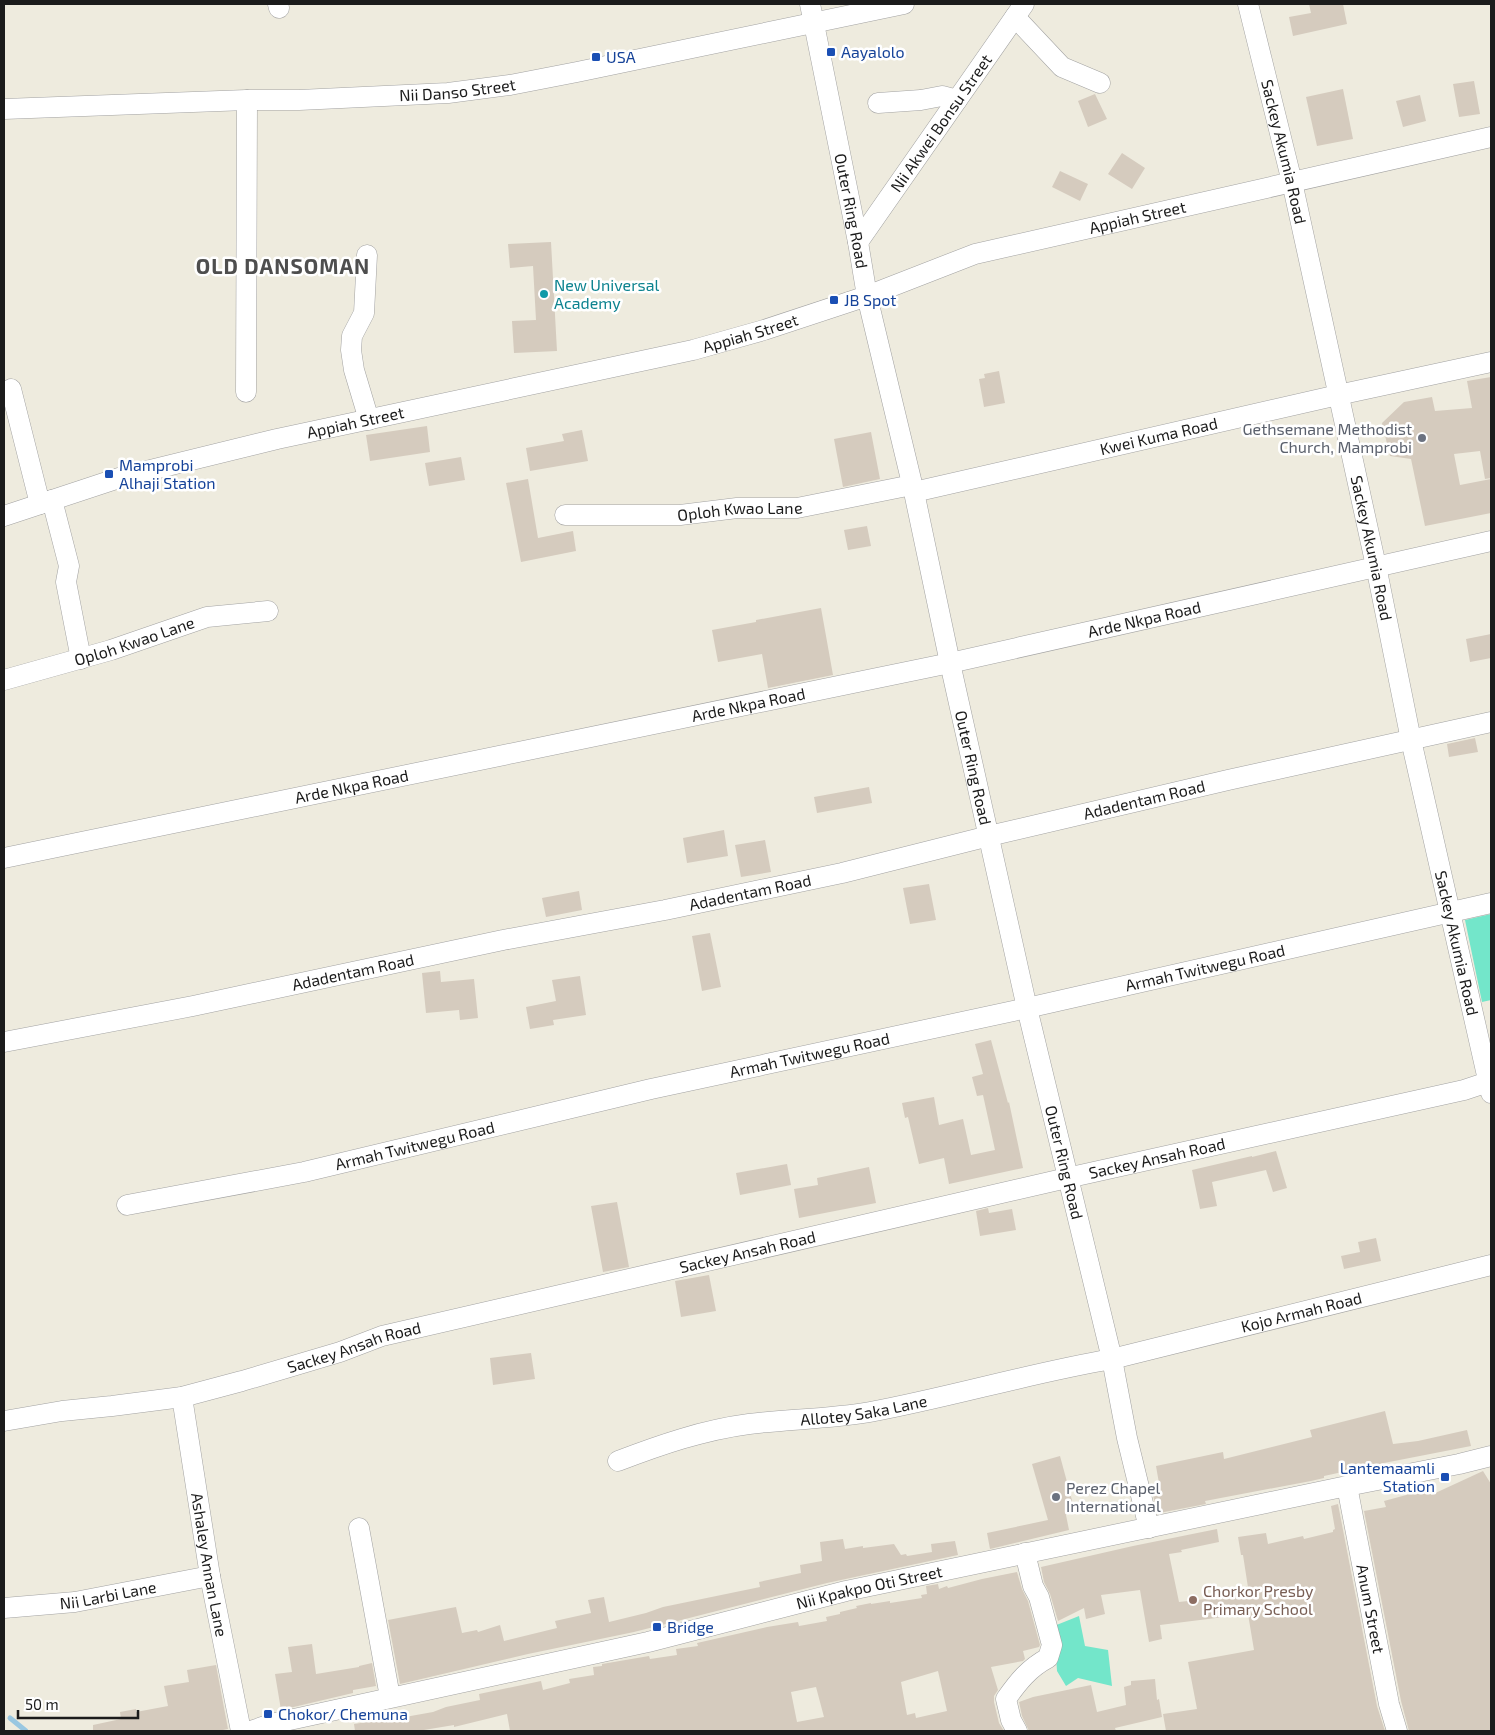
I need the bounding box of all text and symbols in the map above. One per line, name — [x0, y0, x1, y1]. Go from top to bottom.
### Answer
place label: Aayalolo — [841, 42, 905, 61]
marker: Aayalolo — [825, 46, 837, 58]
place label: USA — [606, 47, 636, 66]
street label: Nii Akwei Bonsu Street — [886, 50, 995, 195]
marker: USA — [590, 51, 602, 63]
street label: Nii Danso Street — [399, 74, 517, 104]
street label: Sackey Akumia Road — [1258, 77, 1311, 226]
street label: Outer Ring Road — [831, 152, 872, 270]
street label: Appiah Street — [1087, 196, 1188, 237]
district label: OLD DANSOMAN — [196, 253, 370, 278]
place label: New Universal Academy — [554, 275, 660, 312]
marker: New Universal Academy — [538, 288, 550, 300]
place label: JB Spot — [844, 290, 896, 309]
marker: JB Spot — [828, 294, 840, 306]
street label: Appiah Street — [700, 309, 800, 356]
street label: Appiah Street — [305, 402, 405, 441]
street label: Kwei Kuma Road — [1098, 413, 1219, 458]
place label: Gethsemane Methodist Church, Mamprobi — [1243, 419, 1412, 456]
marker: Gethsemane Methodist Church, Mamprobi — [1416, 432, 1428, 444]
place label: Mamprobi Alhaji Station — [119, 455, 216, 493]
marker: Mamprobi Alhaji Station — [103, 468, 115, 480]
street label: Sackey Akumia Road — [1347, 474, 1397, 622]
street label: Oploh Kwao Lane — [676, 497, 804, 524]
street label: Arde Nkpa Road — [1086, 597, 1203, 641]
street label: Oploh Kwao Lane — [72, 612, 197, 669]
street label: Arde Nkpa Road — [690, 683, 807, 725]
street label: Outer Ring Road — [952, 708, 996, 827]
street label: Arde Nkpa Road — [293, 765, 410, 807]
street label: Adadentam Road — [1081, 776, 1207, 823]
street label: Sackey Akumia Road — [1432, 869, 1483, 1017]
street label: Adadentam Road — [687, 870, 813, 914]
street label: Armah Twitwegu Road — [1123, 940, 1287, 995]
street label: Adadentam Road — [290, 949, 416, 994]
street label: Armah Twitwegu Road — [728, 1028, 891, 1081]
street label: Outer Ring Road — [1042, 1103, 1088, 1221]
street label: Armah Twitwegu Road — [333, 1117, 496, 1173]
street label: Sackey Ansah Road — [1087, 1133, 1227, 1182]
street label: Sackey Ansah Road — [677, 1226, 817, 1276]
street label: Kojo Armah Road — [1239, 1287, 1364, 1336]
street label: Sackey Ansah Road — [285, 1317, 423, 1376]
street label: Allotey Saka Lane — [800, 1390, 929, 1428]
place label: Lantemaamli Station — [1340, 1458, 1435, 1495]
marker: Lantemaamli Station — [1439, 1471, 1451, 1483]
place label: Perez Chapel International — [1066, 1478, 1161, 1515]
street label: Ashaley Annan Lane — [188, 1491, 232, 1638]
marker: Perez Chapel International — [1050, 1491, 1062, 1503]
street label: Nii Kpakpo Oti Street — [794, 1561, 944, 1612]
street label: Anum Street — [1353, 1562, 1389, 1655]
street label: Nii Larbi Lane — [59, 1577, 158, 1612]
place label: Chorkor Presby Primary School — [1203, 1581, 1314, 1618]
marker: Chorkor Presby Primary School — [1187, 1594, 1199, 1606]
place label: Bridge — [667, 1617, 714, 1636]
marker: Bridge — [651, 1621, 663, 1633]
scale bar — [18, 1688, 138, 1720]
text: 50 m — [25, 1695, 59, 1713]
place label: Chokor/ Chemuna — [278, 1704, 408, 1723]
marker: Chokor/ Chemuna — [262, 1708, 274, 1720]

